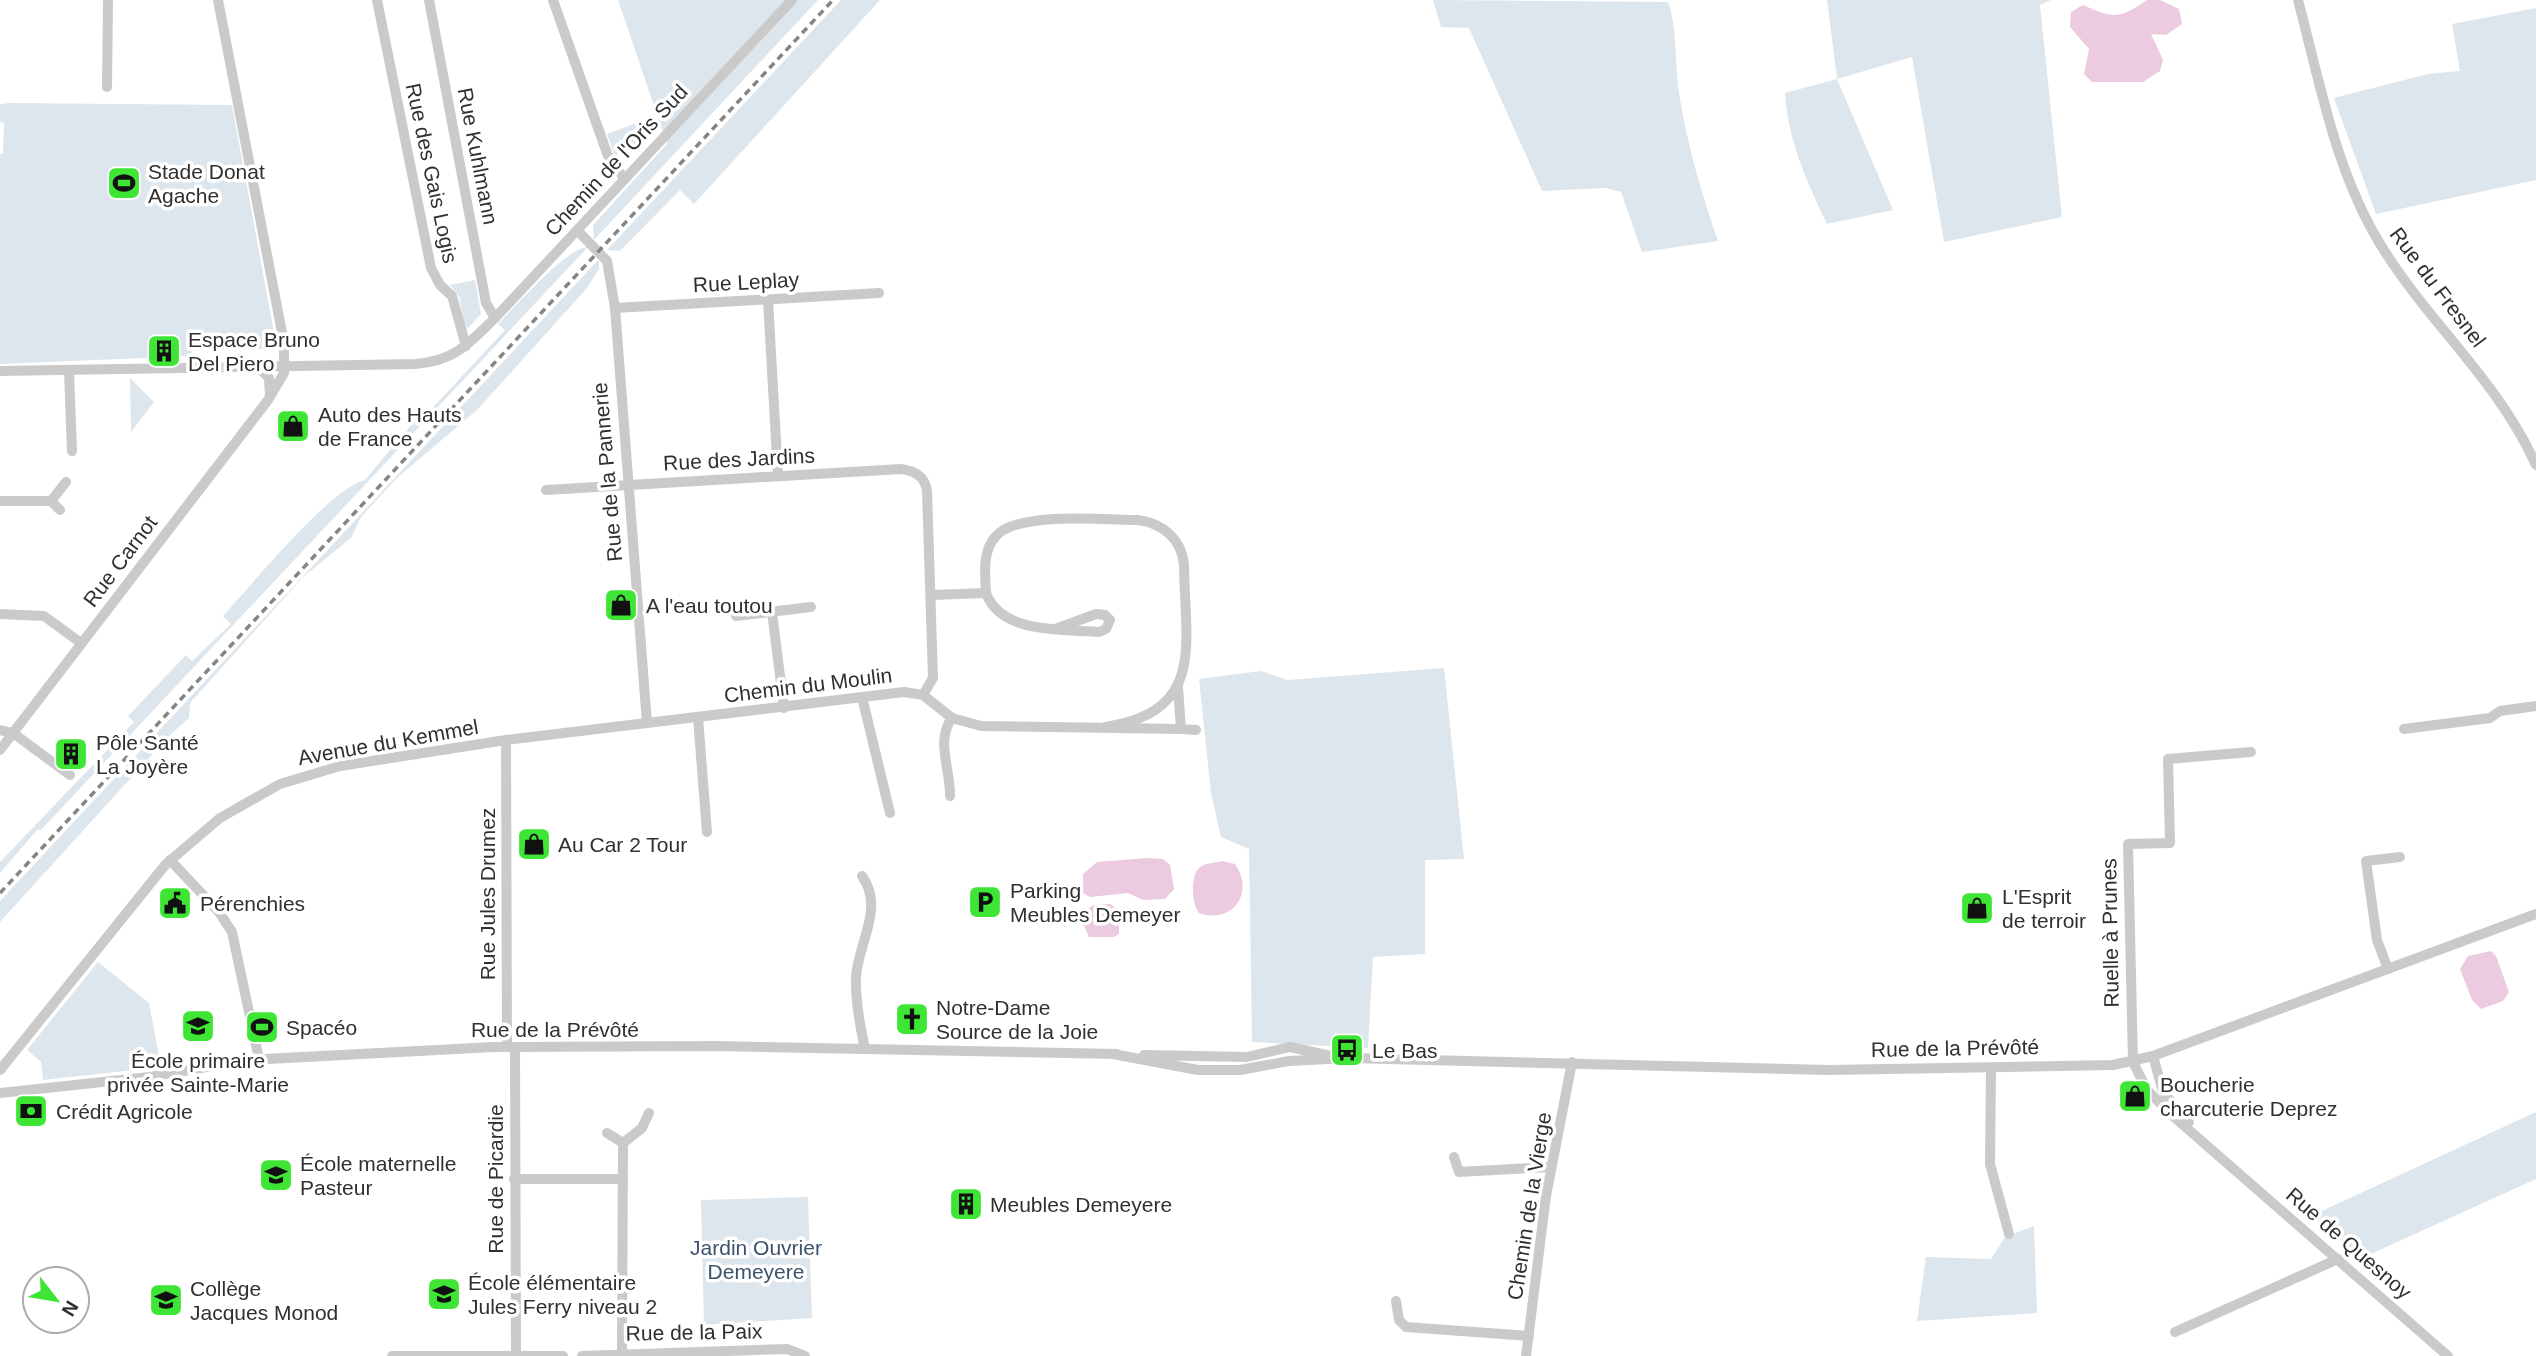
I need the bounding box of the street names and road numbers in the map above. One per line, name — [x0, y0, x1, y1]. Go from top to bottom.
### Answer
street label: Chemin de l'Oris Sud — [540, 80, 692, 240]
street label: Rue des Gais Logis — [402, 81, 462, 265]
street label: Rue Kuhlmann — [453, 86, 503, 226]
street label: Rue du Fresnel — [2386, 223, 2490, 351]
street label: Rue Leplay — [692, 268, 800, 296]
street label: Rue de la Pannerie — [588, 381, 626, 563]
street label: Rue des Jardins — [663, 444, 815, 474]
street label: Rue Carnot — [79, 511, 162, 611]
street label: Chemin du Moulin — [723, 663, 893, 707]
street label: Avenue du Kemmel — [296, 715, 480, 769]
street label: Rue Jules Drumez — [476, 808, 499, 980]
street label: Ruelle à Prunes — [2097, 858, 2123, 1008]
street label: Rue de la Prévôté — [471, 1018, 639, 1041]
street label: Rue de la Prévôté — [1871, 1035, 2039, 1061]
street label: Rue de Picardie — [484, 1104, 507, 1254]
street label: Chemin de la Vierge — [1503, 1110, 1555, 1302]
street label: Rue de Quesnoy — [2282, 1183, 2416, 1304]
street label: Rue de la Paix — [626, 1319, 763, 1345]

